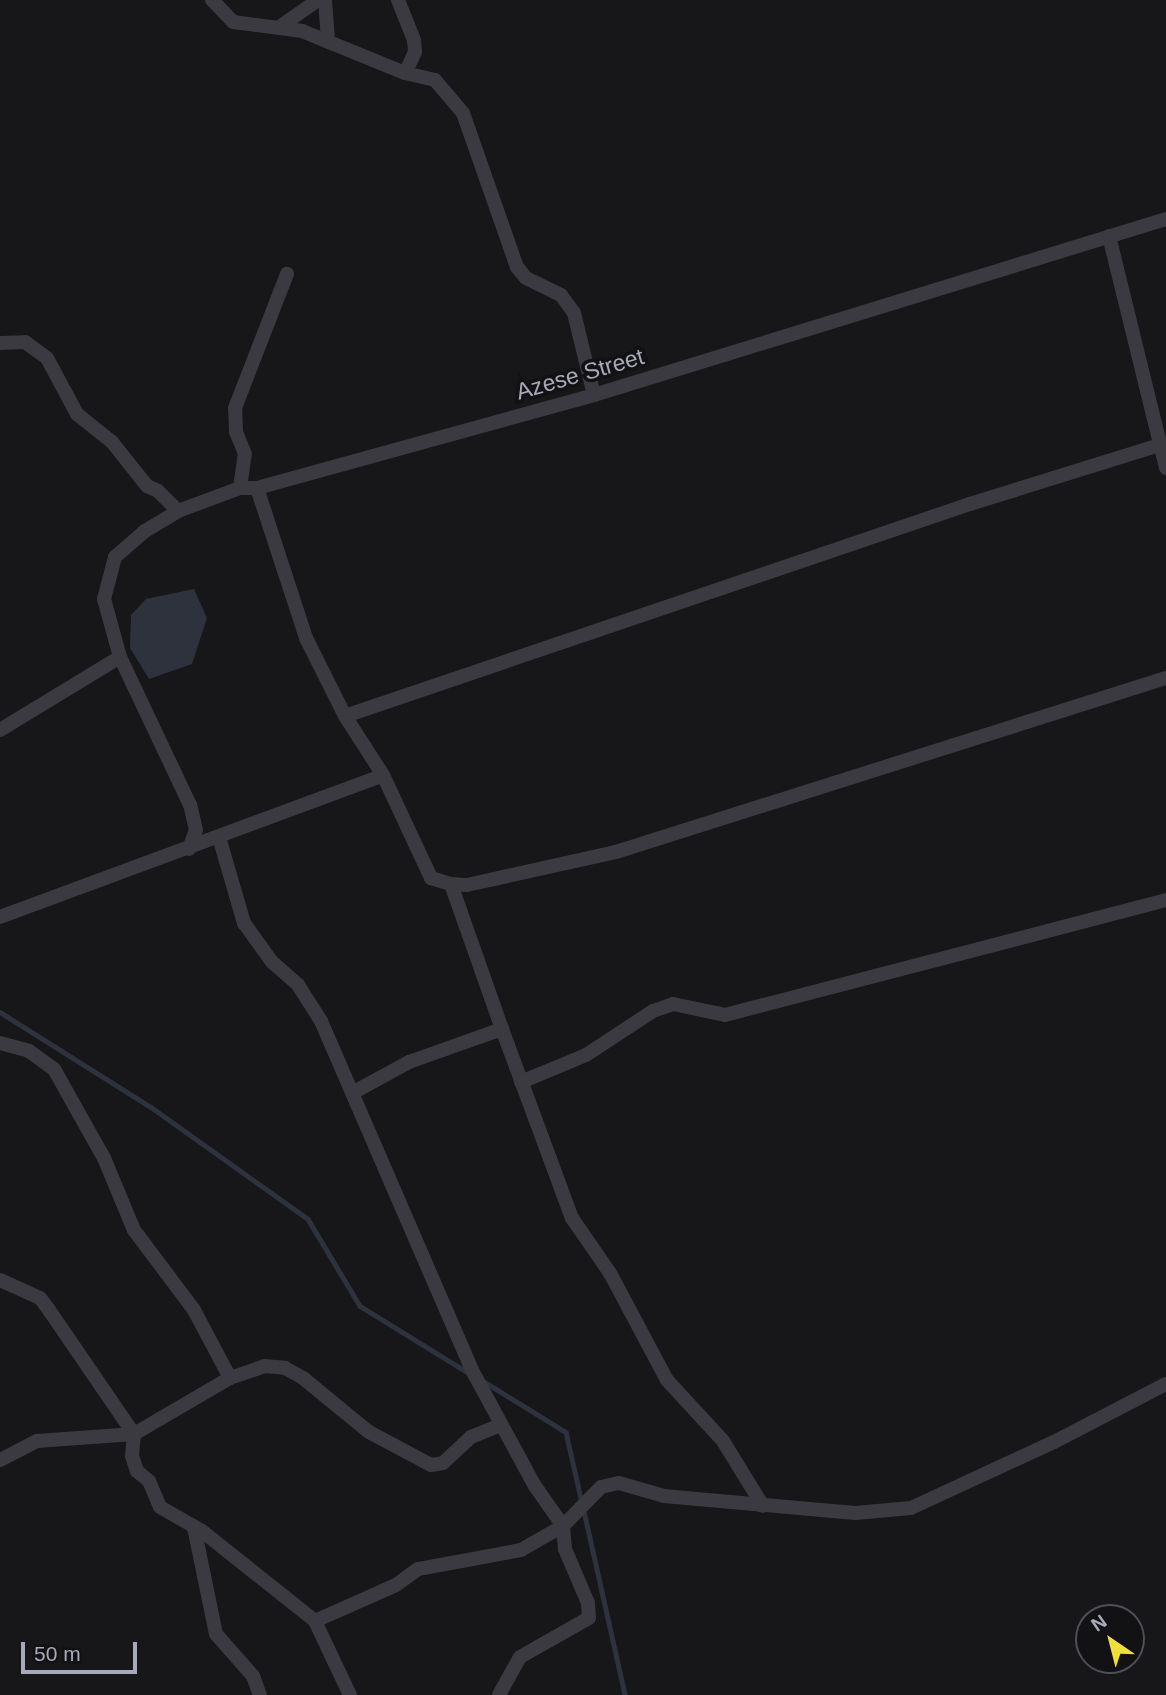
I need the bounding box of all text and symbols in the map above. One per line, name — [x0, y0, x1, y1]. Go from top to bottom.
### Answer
street label: Azese Street — [513, 343, 647, 405]
north arrow — [1075, 1604, 1145, 1674]
text: N — [1087, 1610, 1110, 1636]
scale bar — [24, 1628, 140, 1672]
text: 50 m — [34, 1642, 81, 1665]

